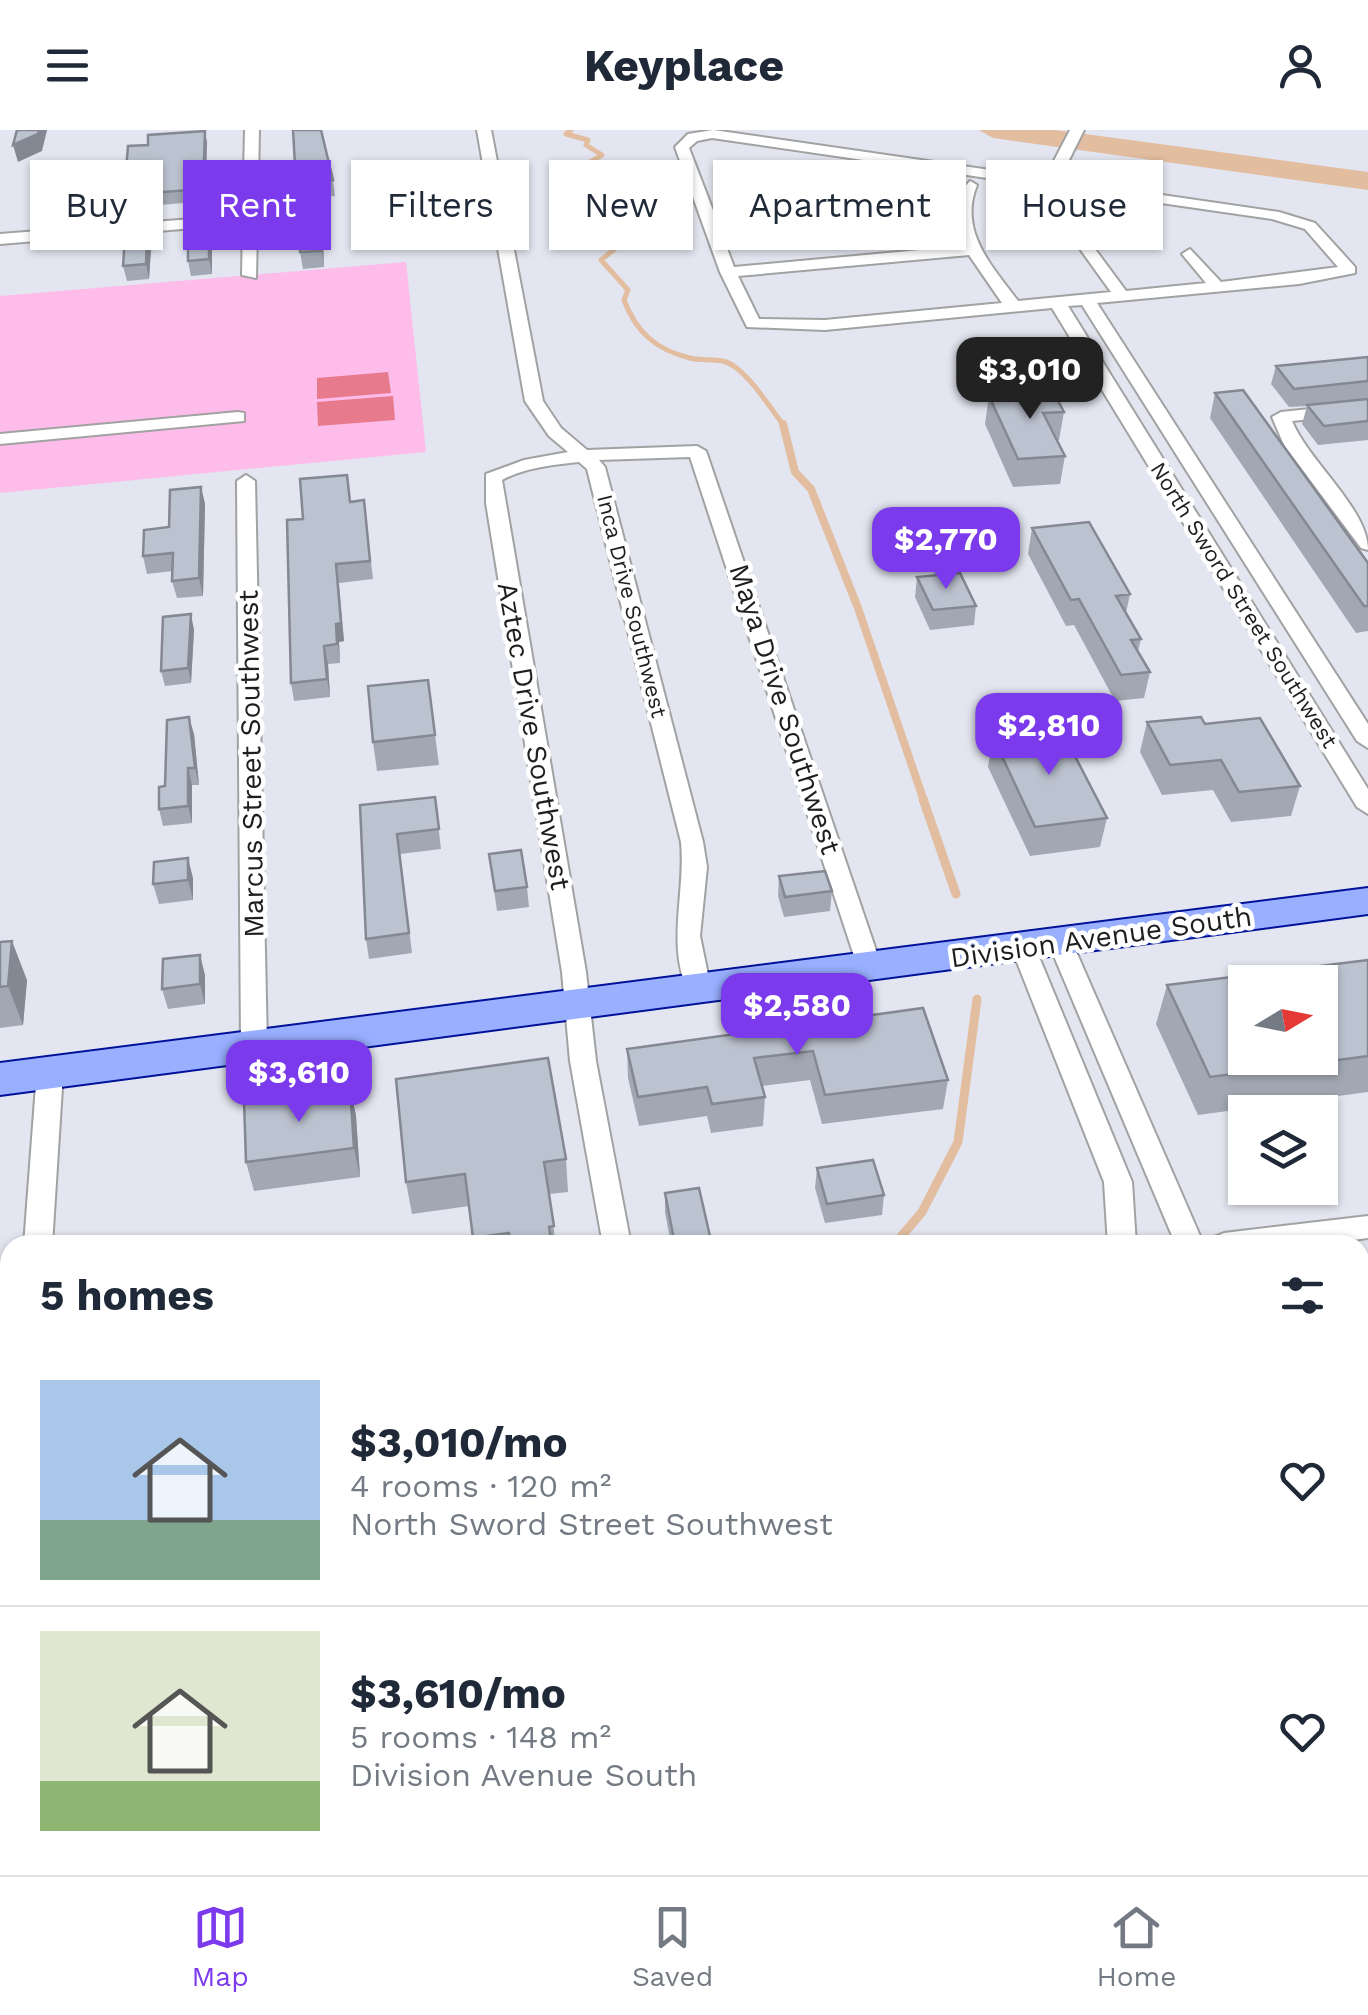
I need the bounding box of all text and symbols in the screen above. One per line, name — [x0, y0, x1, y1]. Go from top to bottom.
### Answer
icon: menu — [40, 38, 95, 93]
icon: person — [1273, 38, 1328, 93]
text: Keyplace — [584, 39, 784, 92]
chip: Buy — [30, 160, 163, 250]
chip: Rent — [183, 160, 331, 250]
chip: Filters — [351, 160, 529, 250]
chip: New — [549, 160, 693, 250]
chip: Apartment — [713, 160, 966, 250]
chip: House — [986, 160, 1163, 250]
pin: $3,010 — [949, 337, 1111, 422]
text: $3,010 — [978, 350, 1082, 388]
street label: North Sword Street Southwest — [1145, 458, 1343, 752]
street label: Inca Drive Southwest — [592, 492, 672, 720]
pin: $2,770 — [865, 507, 1027, 592]
text: $2,770 — [894, 520, 998, 558]
street label: Maya Drive Southwest — [722, 560, 848, 859]
street label: Aztec Drive Southwest — [491, 579, 577, 893]
street label: Marcus Street Southwest — [231, 589, 271, 938]
pin: $2,810 — [968, 693, 1130, 778]
text: $2,810 — [997, 706, 1101, 744]
street label: Division Avenue South — [948, 900, 1254, 974]
north arrow — [1228, 965, 1338, 1075]
map controls — [1228, 965, 1338, 1205]
pin: $2,580 — [716, 973, 878, 1058]
text: $2,580 — [743, 986, 851, 1024]
pin: $3,610 — [218, 1040, 380, 1125]
text: $3,610 — [248, 1053, 350, 1091]
button: layers — [1228, 1095, 1338, 1205]
icon: filters — [1275, 1268, 1330, 1323]
text: 5 homes — [40, 1271, 214, 1320]
text: $3,010/mo — [350, 1418, 568, 1467]
icon: home — [120, 1420, 240, 1540]
icon: heart — [1275, 1453, 1330, 1508]
text: 4 rooms · 120 m² — [350, 1467, 611, 1505]
text: North Sword Street Southwest — [350, 1505, 833, 1543]
text: $3,610/mo — [350, 1669, 566, 1718]
icon: home — [120, 1671, 240, 1791]
icon: heart — [1275, 1704, 1330, 1759]
text: 5 rooms · 148 m² — [350, 1718, 611, 1756]
text: Division Avenue South — [350, 1756, 697, 1794]
tab: Map — [192, 1900, 249, 1993]
tab: Saved — [632, 1900, 713, 1993]
tab: Home — [1096, 1900, 1176, 1993]

